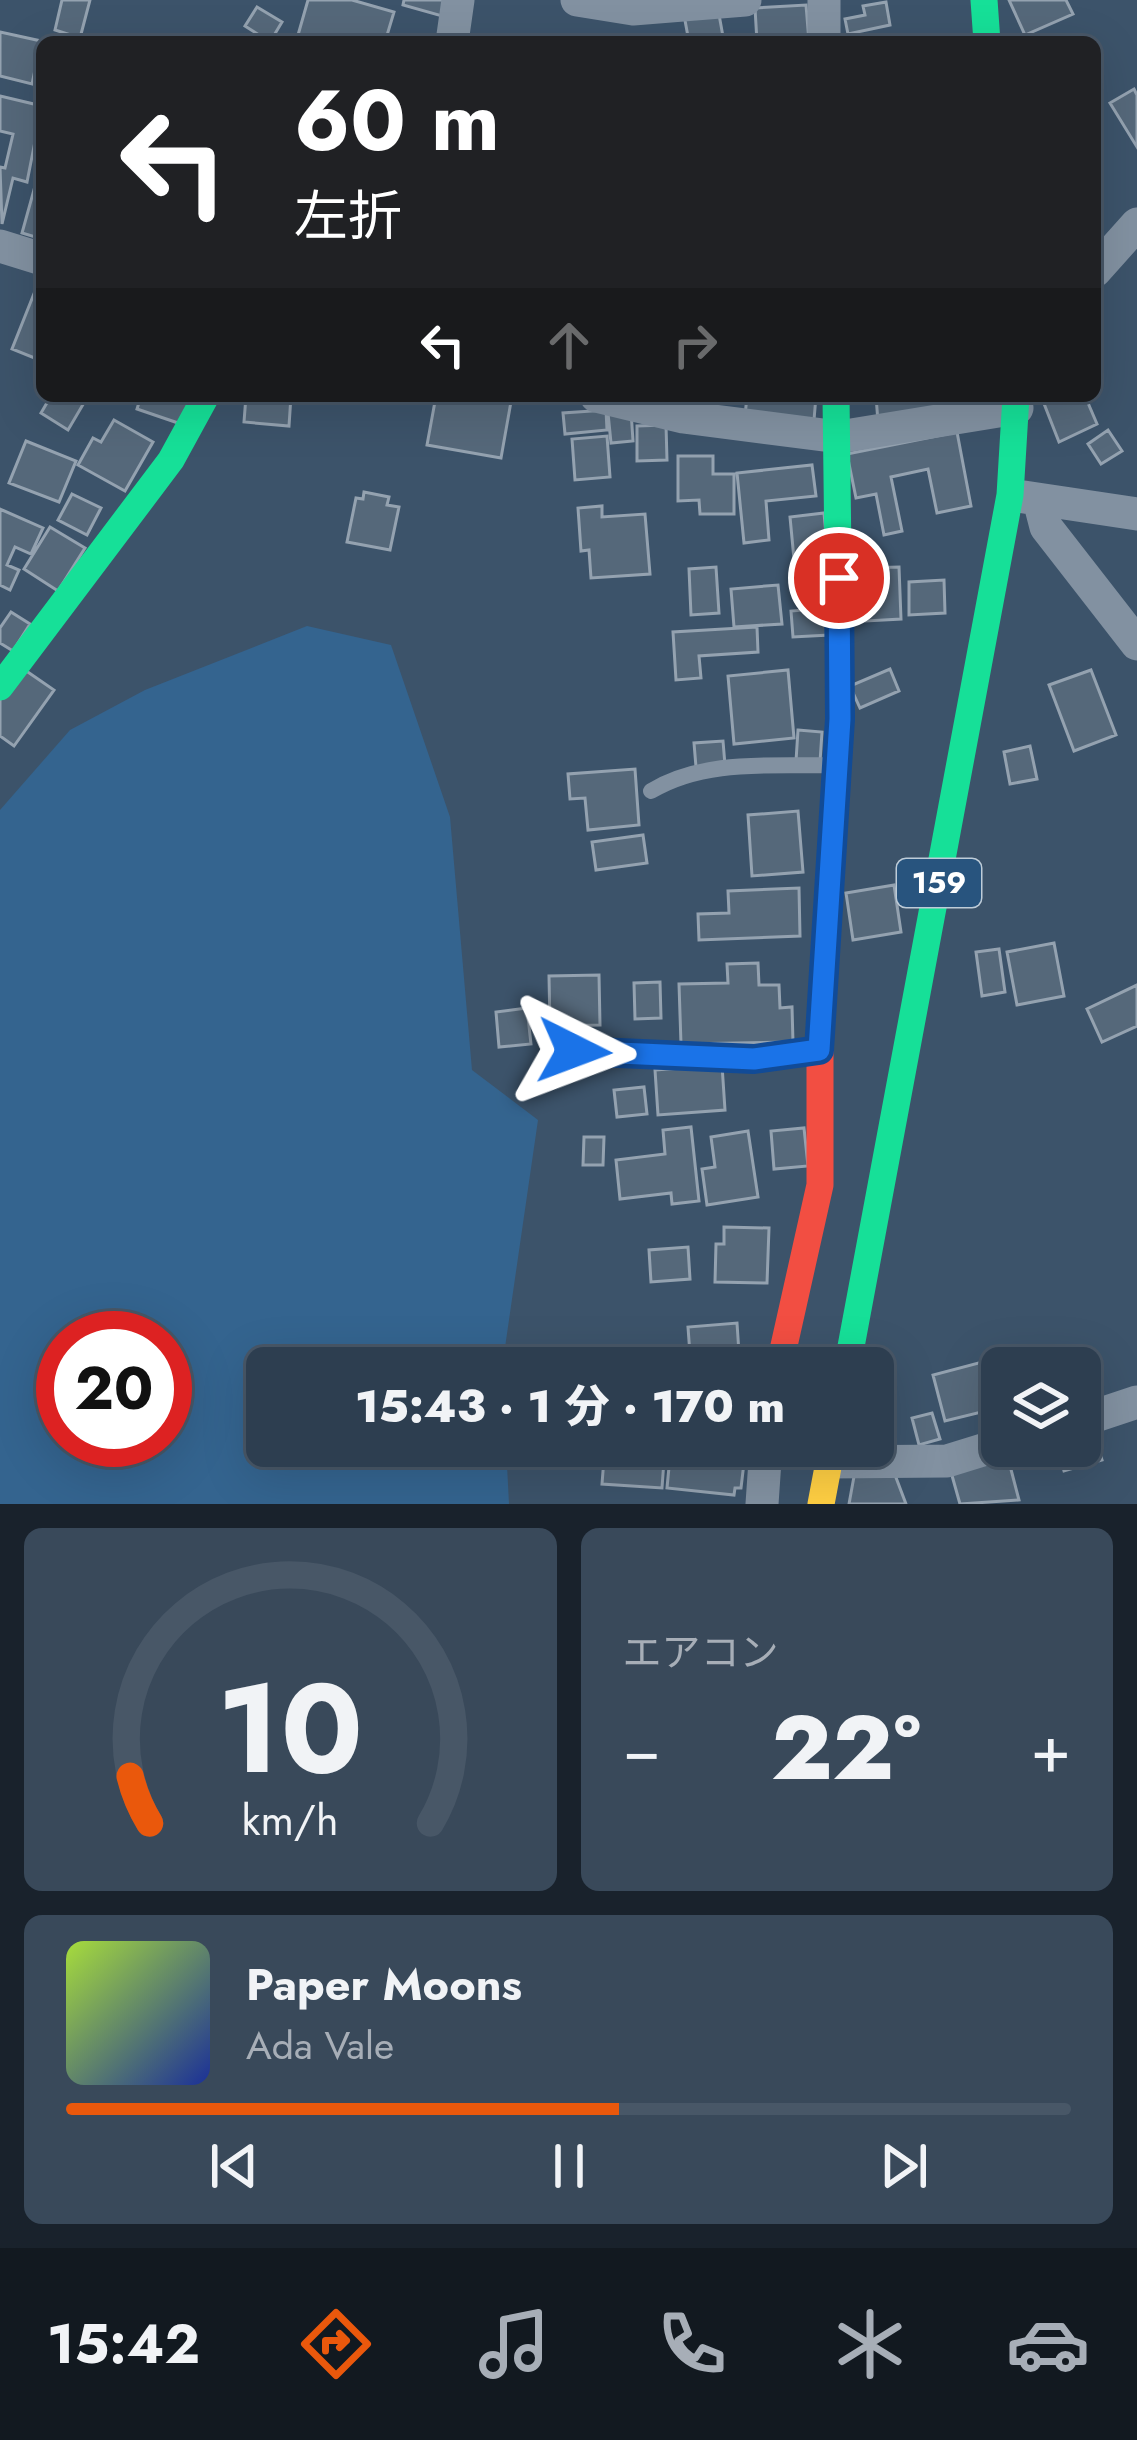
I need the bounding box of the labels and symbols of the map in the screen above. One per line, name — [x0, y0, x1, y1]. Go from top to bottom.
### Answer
pin — [788, 527, 890, 629]
road number: 159 — [897, 859, 981, 907]
position arrow — [511, 988, 637, 1114]
speed limit sign: 20 — [36, 1311, 192, 1467]

